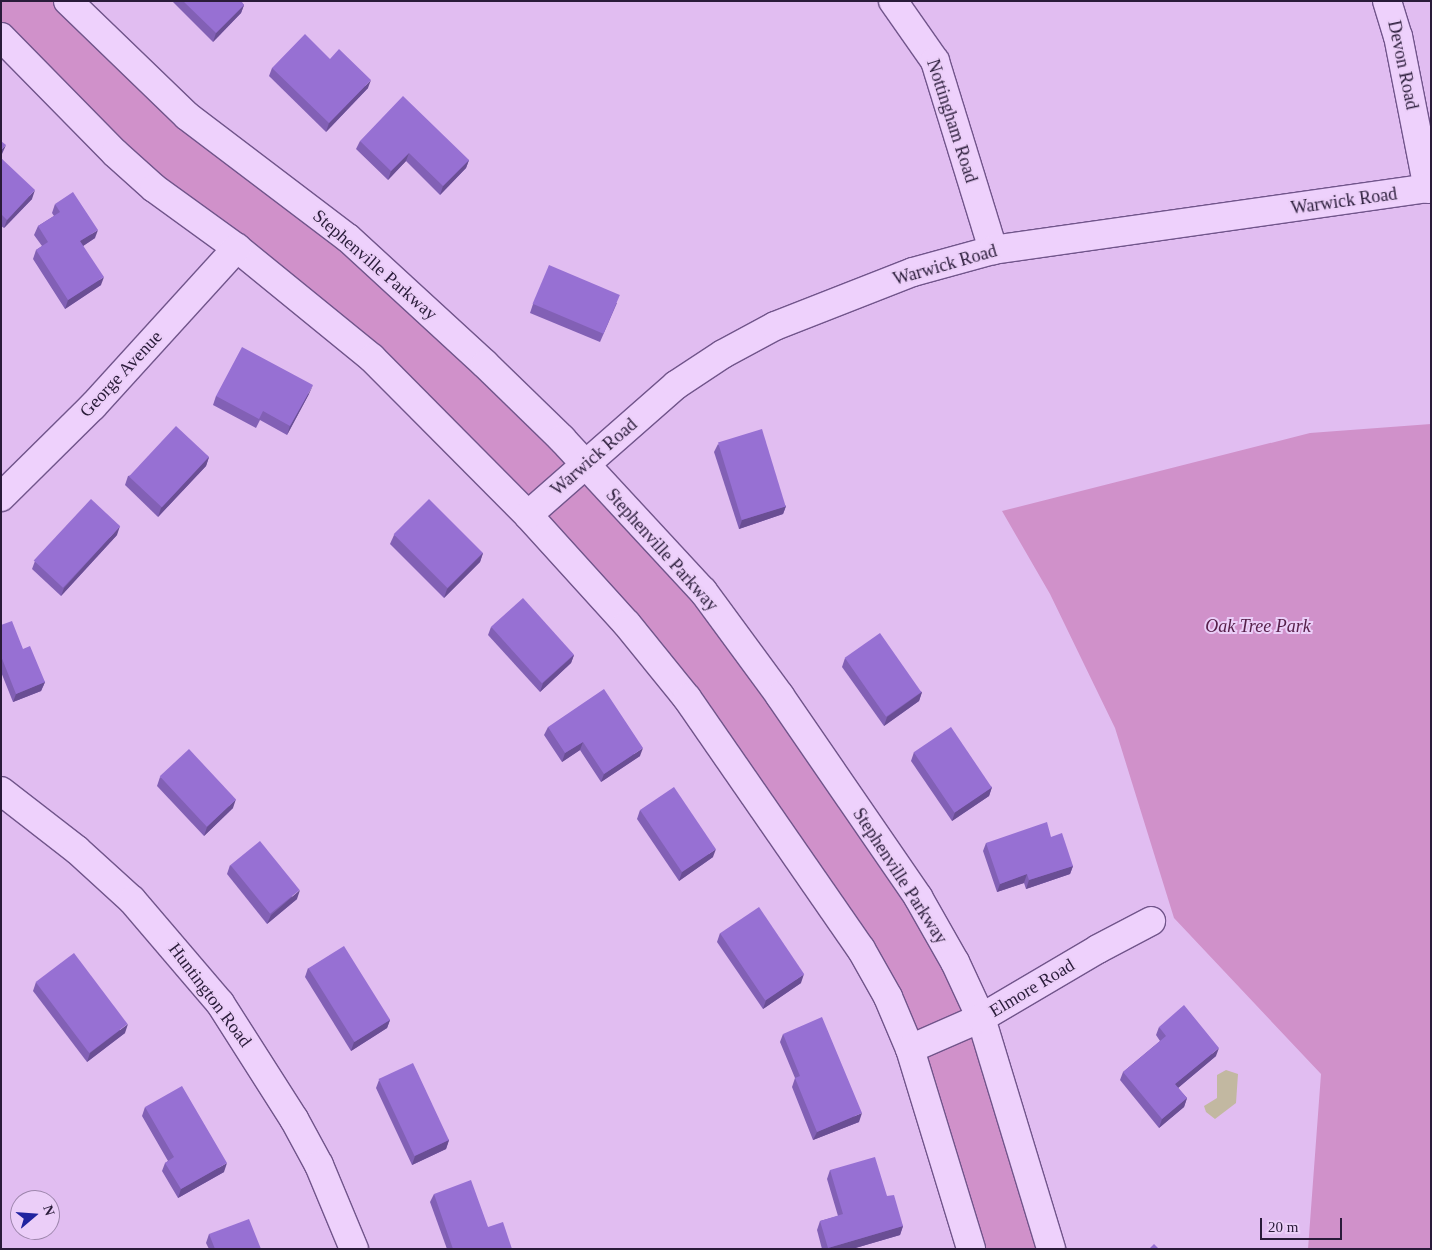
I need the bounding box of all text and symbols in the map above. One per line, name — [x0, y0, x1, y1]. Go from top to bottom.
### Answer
street label: Devon Road — [1383, 19, 1423, 111]
street label: Nottingham Road — [922, 57, 982, 185]
street label: Warwick Road — [1290, 183, 1398, 219]
street label: Stephenville Parkway — [308, 205, 442, 325]
street label: Warwick Road — [891, 240, 999, 290]
street label: George Avenue — [75, 326, 167, 422]
street label: Warwick Road — [547, 414, 641, 500]
street label: Stephenville Parkway — [601, 484, 723, 616]
park label: Oak Tree Park — [1205, 615, 1311, 637]
street label: Stephenville Parkway — [848, 804, 952, 948]
street label: Huntington Road — [164, 939, 256, 1051]
street label: Elmore Road — [986, 954, 1078, 1022]
north arrow — [10, 1190, 60, 1240]
text: N — [40, 1203, 57, 1218]
scale bar — [1262, 1208, 1344, 1240]
text: 20 m — [1268, 1219, 1298, 1235]

